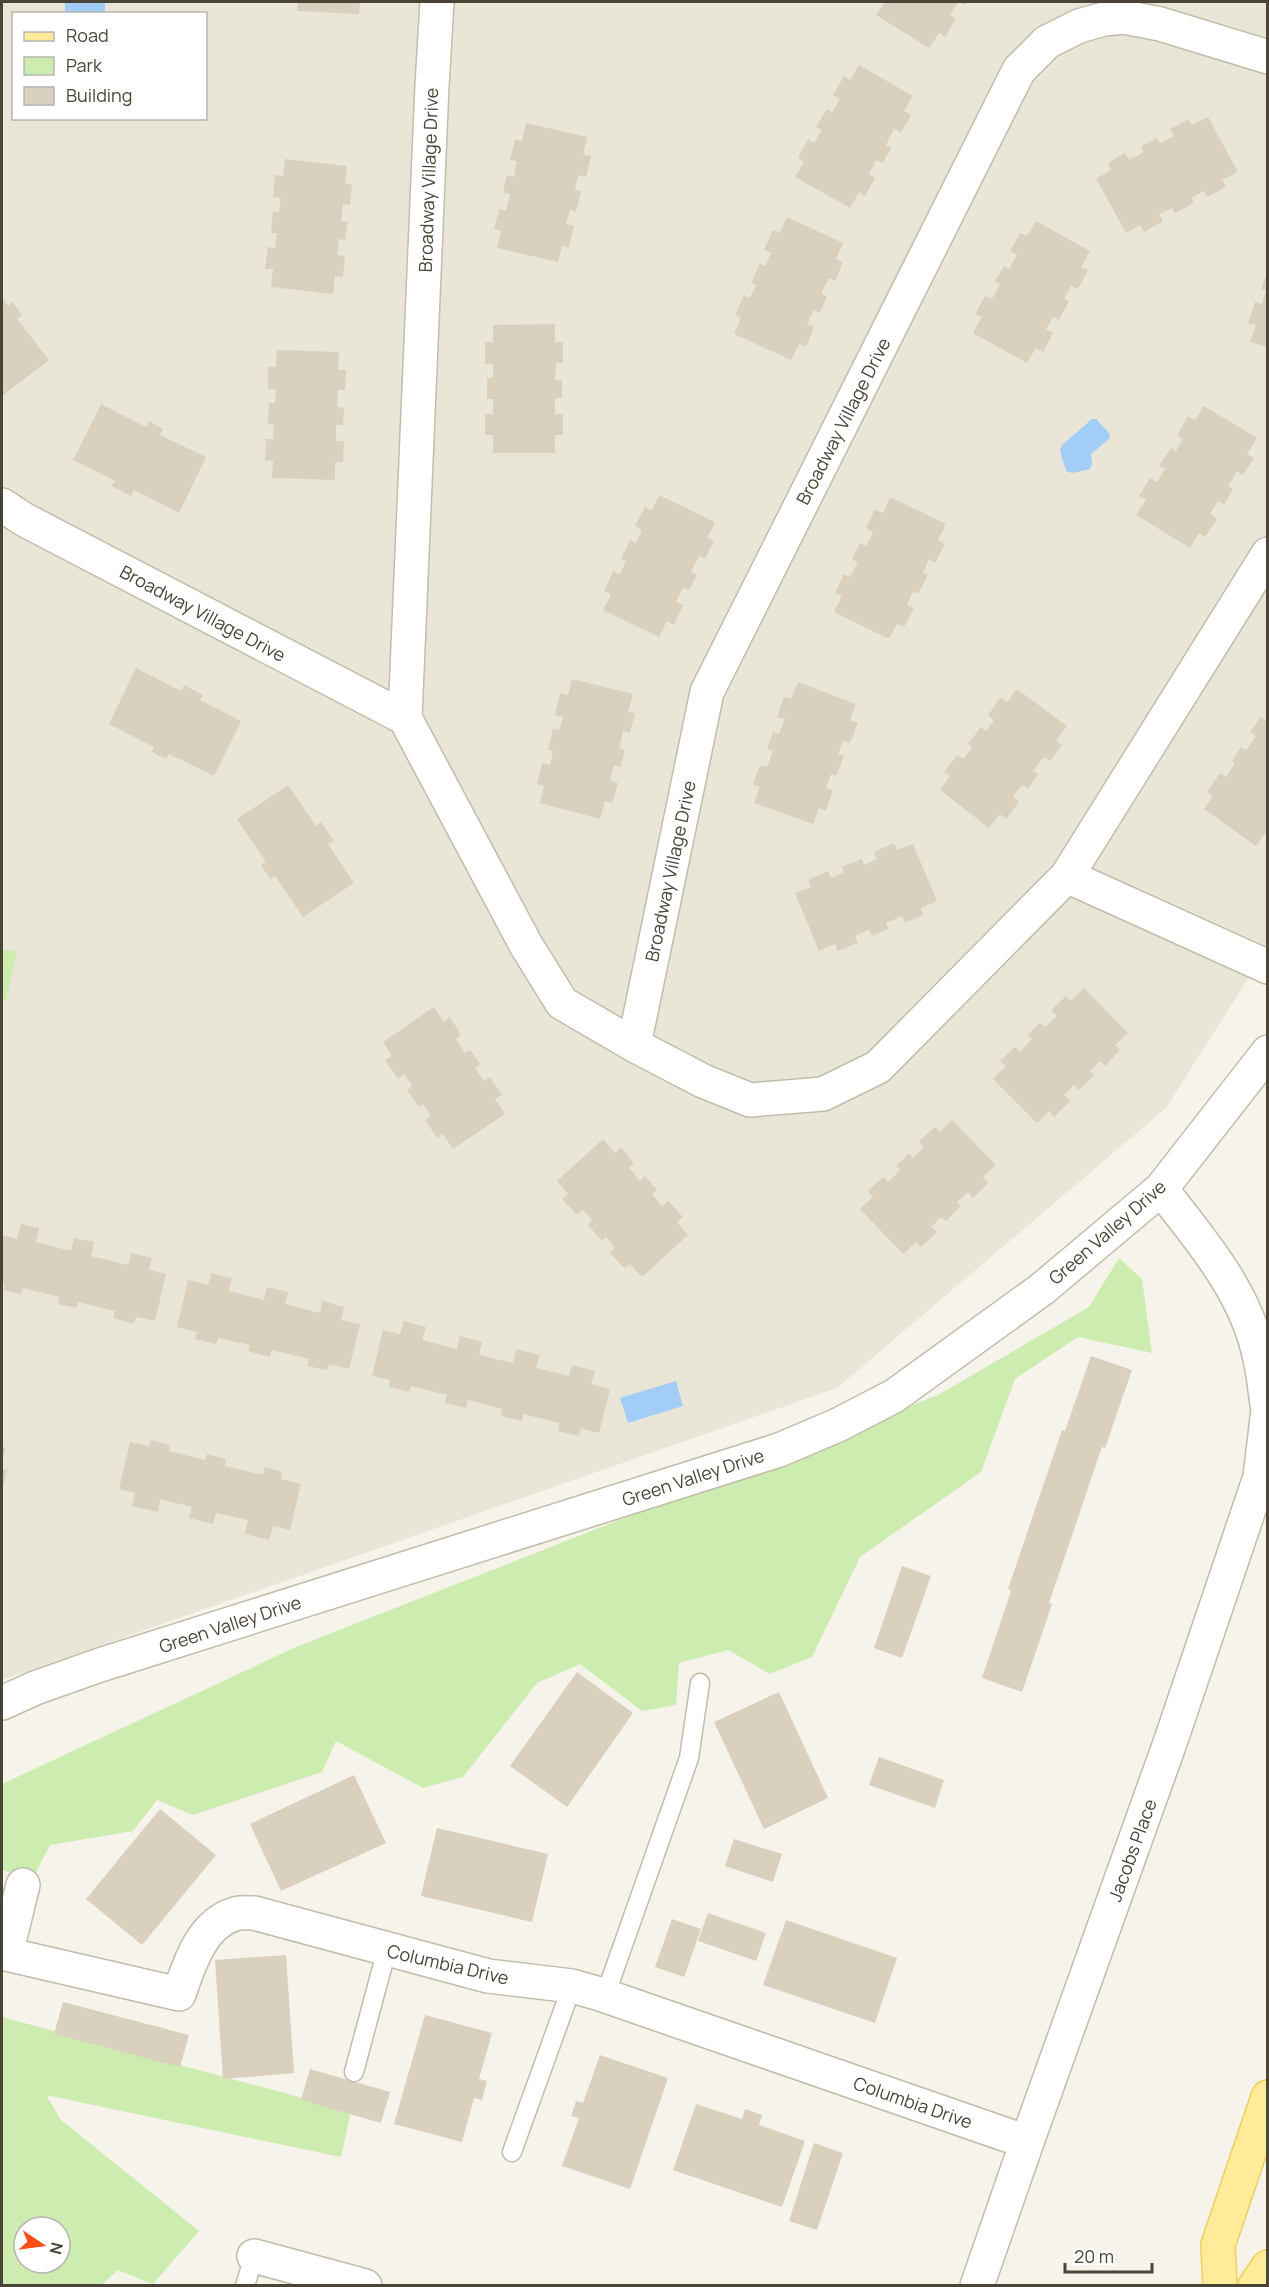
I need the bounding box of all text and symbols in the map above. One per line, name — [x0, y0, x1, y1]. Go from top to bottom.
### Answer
legend — [12, 12, 207, 120]
text: Road — [66, 23, 109, 47]
text: Park — [66, 53, 103, 77]
text: Building — [66, 83, 132, 107]
street label: Broadway Village Drive — [413, 87, 443, 273]
street label: Broadway Village Drive — [790, 333, 896, 509]
street label: Broadway Village Drive — [116, 559, 290, 667]
street label: Broadway Village Drive — [639, 778, 701, 964]
street label: Green Valley Drive — [1043, 1174, 1171, 1290]
street label: Green Valley Drive — [619, 1443, 767, 1511]
street label: Green Valley Drive — [156, 1590, 304, 1658]
street label: Jacobs Place — [1102, 1795, 1162, 1905]
street label: Columbia Drive — [385, 1938, 511, 1990]
street label: Columbia Drive — [850, 2070, 976, 2134]
north arrow — [12, 2215, 72, 2275]
scale bar — [1065, 2236, 1152, 2274]
text: N — [45, 2240, 69, 2256]
text: 20 m — [1074, 2244, 1114, 2268]

